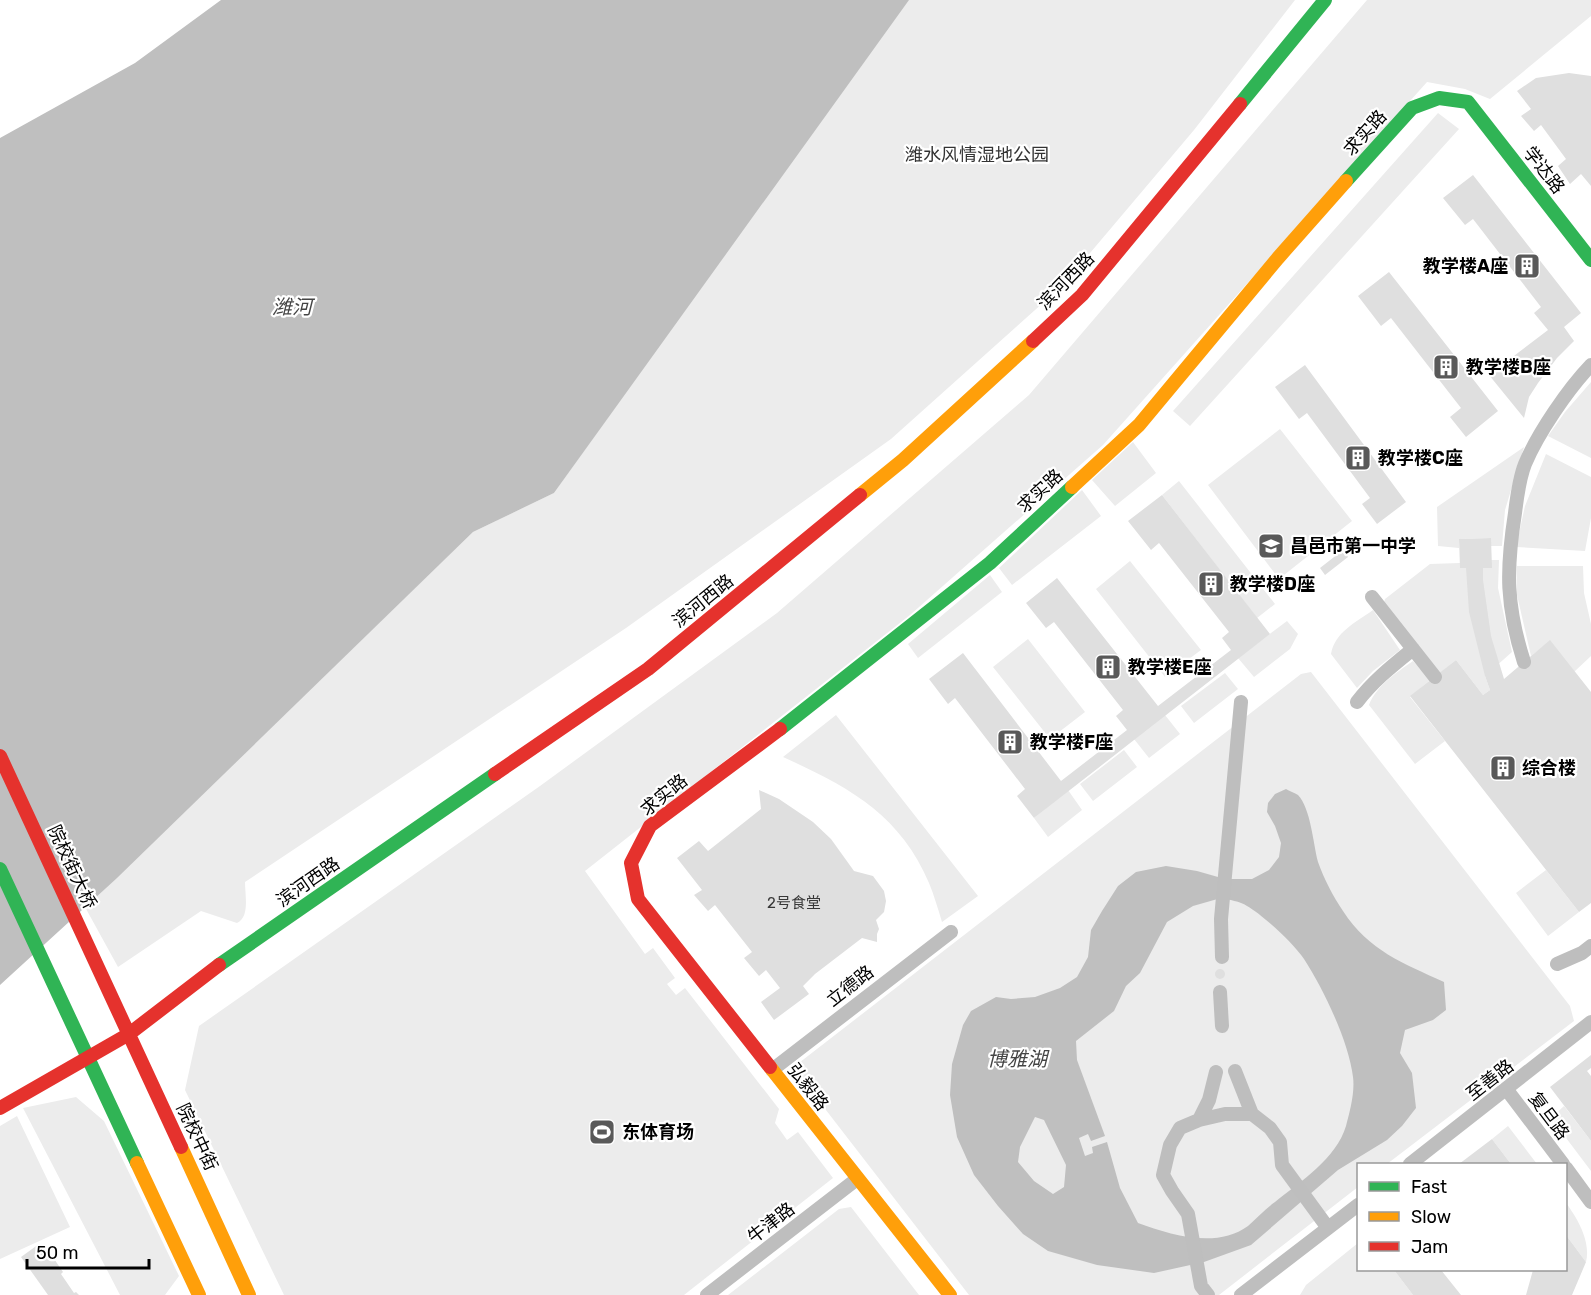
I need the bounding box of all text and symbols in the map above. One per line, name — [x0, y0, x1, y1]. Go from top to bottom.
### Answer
street label: 求实路 — [1339, 106, 1391, 160]
street label: 学达路 — [1519, 142, 1569, 198]
park label: 潍水风情湿地公园 — [905, 144, 1049, 166]
street label: 滨河西路 — [1033, 247, 1099, 315]
building icon: 教学楼A座 — [1512, 251, 1542, 281]
place label: 教学楼A座 — [1423, 255, 1508, 277]
water label: 潍河 — [272, 295, 316, 319]
building icon: 教学楼B座 — [1431, 352, 1461, 382]
place label: 教学楼B座 — [1466, 356, 1551, 378]
building icon: 教学楼C座 — [1343, 443, 1373, 473]
place label: 教学楼C座 — [1378, 447, 1463, 469]
street label: 求实路 — [1013, 465, 1067, 517]
school or university icon: 昌邑市第一中学 — [1256, 531, 1286, 561]
place label: 昌邑市第一中学 — [1290, 535, 1416, 557]
building icon: 教学楼D座 — [1196, 569, 1226, 599]
street label: 滨河西路 — [668, 570, 738, 632]
place label: 教学楼D座 — [1230, 573, 1315, 595]
building icon: 教学楼E座 — [1093, 652, 1123, 682]
place label: 教学楼E座 — [1128, 656, 1212, 678]
building icon: 教学楼F座 — [995, 727, 1025, 757]
place label: 教学楼F座 — [1030, 731, 1113, 753]
building icon: 综合楼 — [1488, 753, 1518, 783]
place label: 综合楼 — [1522, 757, 1576, 779]
street label: 求实路 — [636, 769, 692, 821]
street label: 院校街大桥 — [43, 822, 101, 912]
street label: 滨河西路 — [272, 852, 344, 912]
house number: 2号食堂 — [767, 894, 821, 912]
street label: 立德路 — [822, 961, 878, 1011]
water label: 博雅湖 — [987, 1047, 1050, 1071]
street label: 至善路 — [1462, 1055, 1518, 1105]
street label: 弘毅路 — [783, 1059, 833, 1115]
street label: 复旦路 — [1524, 1088, 1574, 1144]
street label: 院校中街 — [172, 1100, 222, 1174]
sports icon: 东体育场 — [587, 1117, 617, 1147]
place label: 东体育场 — [622, 1121, 694, 1143]
legend — [1357, 1163, 1567, 1271]
text: Fast — [1411, 1176, 1447, 1198]
street label: 牛津路 — [743, 1198, 799, 1248]
text: Slow — [1411, 1206, 1451, 1228]
scale bar — [27, 1232, 148, 1270]
text: Jam — [1411, 1236, 1448, 1258]
text: 50 m — [36, 1242, 79, 1264]

